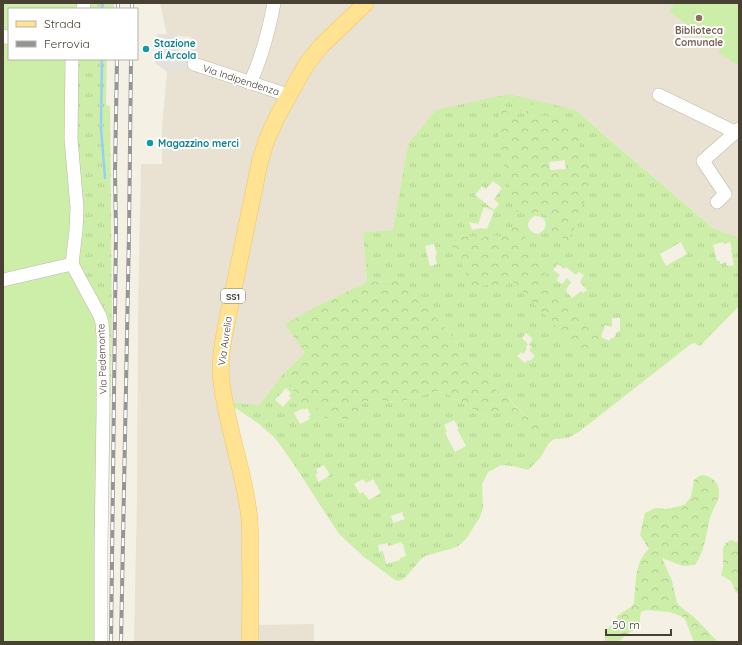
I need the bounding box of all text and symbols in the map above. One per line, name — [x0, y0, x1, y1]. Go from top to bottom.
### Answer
legend — [8, 8, 138, 60]
marker: Biblioteca Comunale — [694, 13, 704, 23]
text: Strada — [44, 16, 81, 31]
place label: Biblioteca Comunale — [675, 24, 723, 49]
text: Ferrovia — [44, 36, 90, 51]
place label: Stazione di Arcola — [154, 37, 196, 62]
marker: Stazione di Arcola — [141, 44, 151, 54]
street label: Via Indipendenza — [201, 61, 281, 99]
place label: Magazzino merci — [158, 137, 239, 150]
marker: Magazzino merci — [145, 138, 155, 148]
road number: SS1 — [221, 289, 245, 303]
street label: Via Aurelia — [215, 316, 235, 366]
street label: Via Pedemonte — [94, 323, 110, 395]
scale bar — [606, 611, 671, 637]
text: 50 m — [612, 617, 640, 632]

